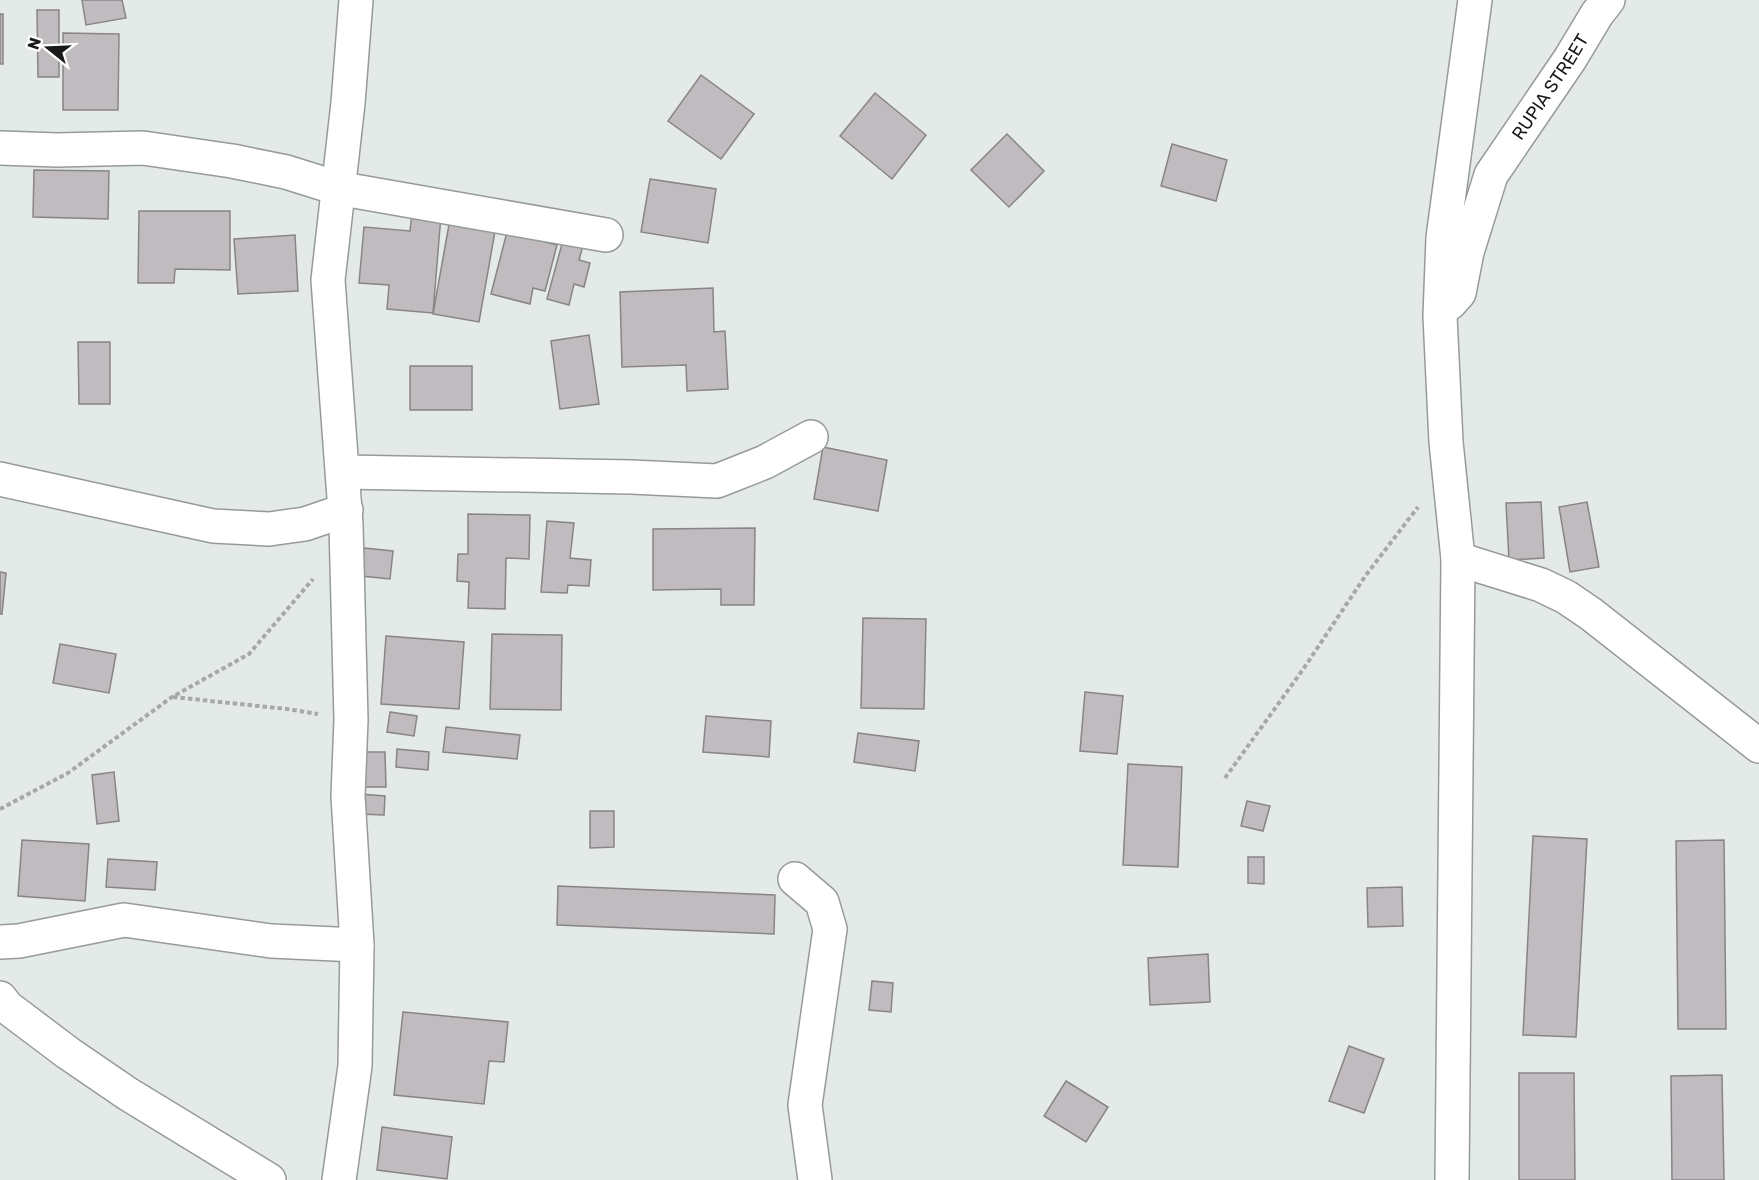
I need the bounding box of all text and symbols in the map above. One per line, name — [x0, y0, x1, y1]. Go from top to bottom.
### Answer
north arrow — [18, 18, 78, 78]
street label: RUPIA STREET — [1507, 30, 1593, 144]
text: N — [23, 35, 45, 52]

